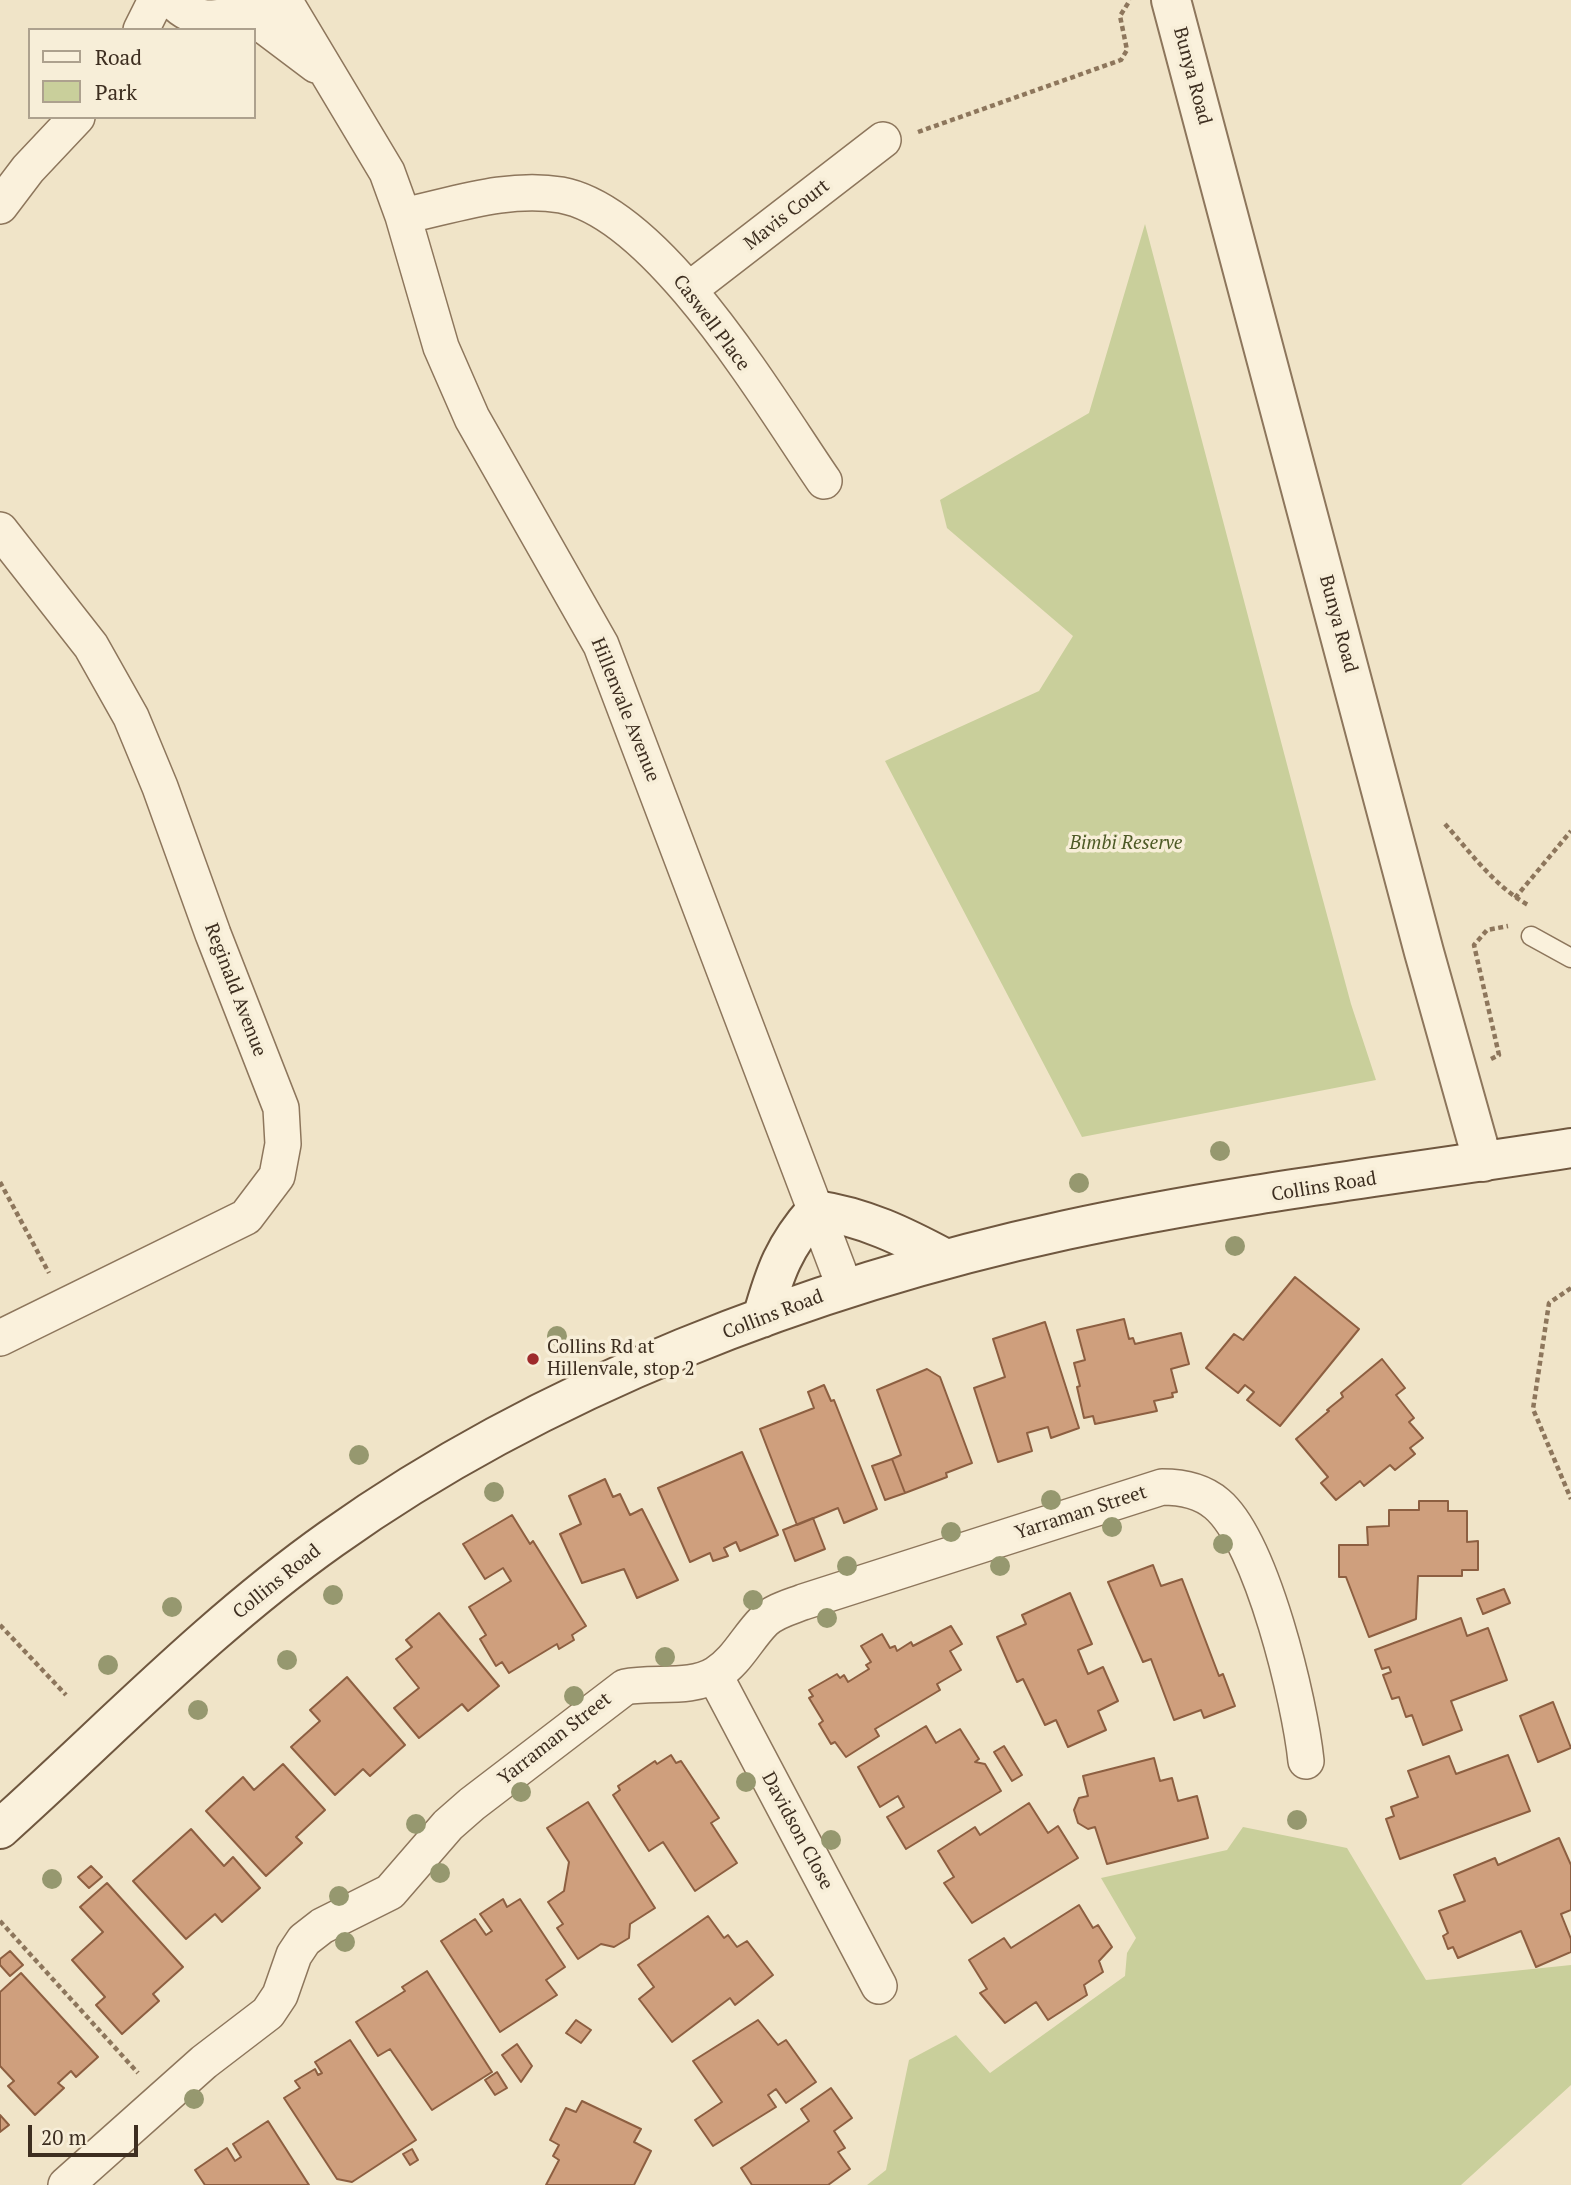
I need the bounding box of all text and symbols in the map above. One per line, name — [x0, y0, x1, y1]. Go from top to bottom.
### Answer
street label: Bunya Road — [1168, 25, 1216, 127]
legend — [28, 28, 256, 119]
text: Road — [95, 43, 142, 71]
text: Park — [95, 78, 137, 106]
street label: Mavis Court — [740, 175, 834, 255]
street label: Caswell Place — [668, 271, 754, 375]
street label: Bunya Road — [1314, 573, 1362, 675]
street label: Hillenvale Avenue — [586, 635, 664, 785]
park label: Bimbi Reserve — [1070, 833, 1182, 855]
street label: Reginald Avenue — [199, 920, 271, 1060]
street label: Collins Road — [1270, 1167, 1378, 1207]
street label: Collins Road — [719, 1285, 827, 1345]
place label: Collins Rd at Hillenvale, stop 2 — [547, 1337, 695, 1381]
marker: Collins Rd at Hillenvale, stop 2 — [525, 1351, 541, 1367]
street label: Yarraman Street — [1012, 1481, 1150, 1545]
street label: Collins Road — [229, 1540, 325, 1624]
street label: Yarraman Street — [494, 1688, 616, 1790]
street label: Davidson Close — [756, 1768, 838, 1894]
scale bar — [32, 2112, 142, 2156]
text: 20 m — [41, 2123, 87, 2151]

